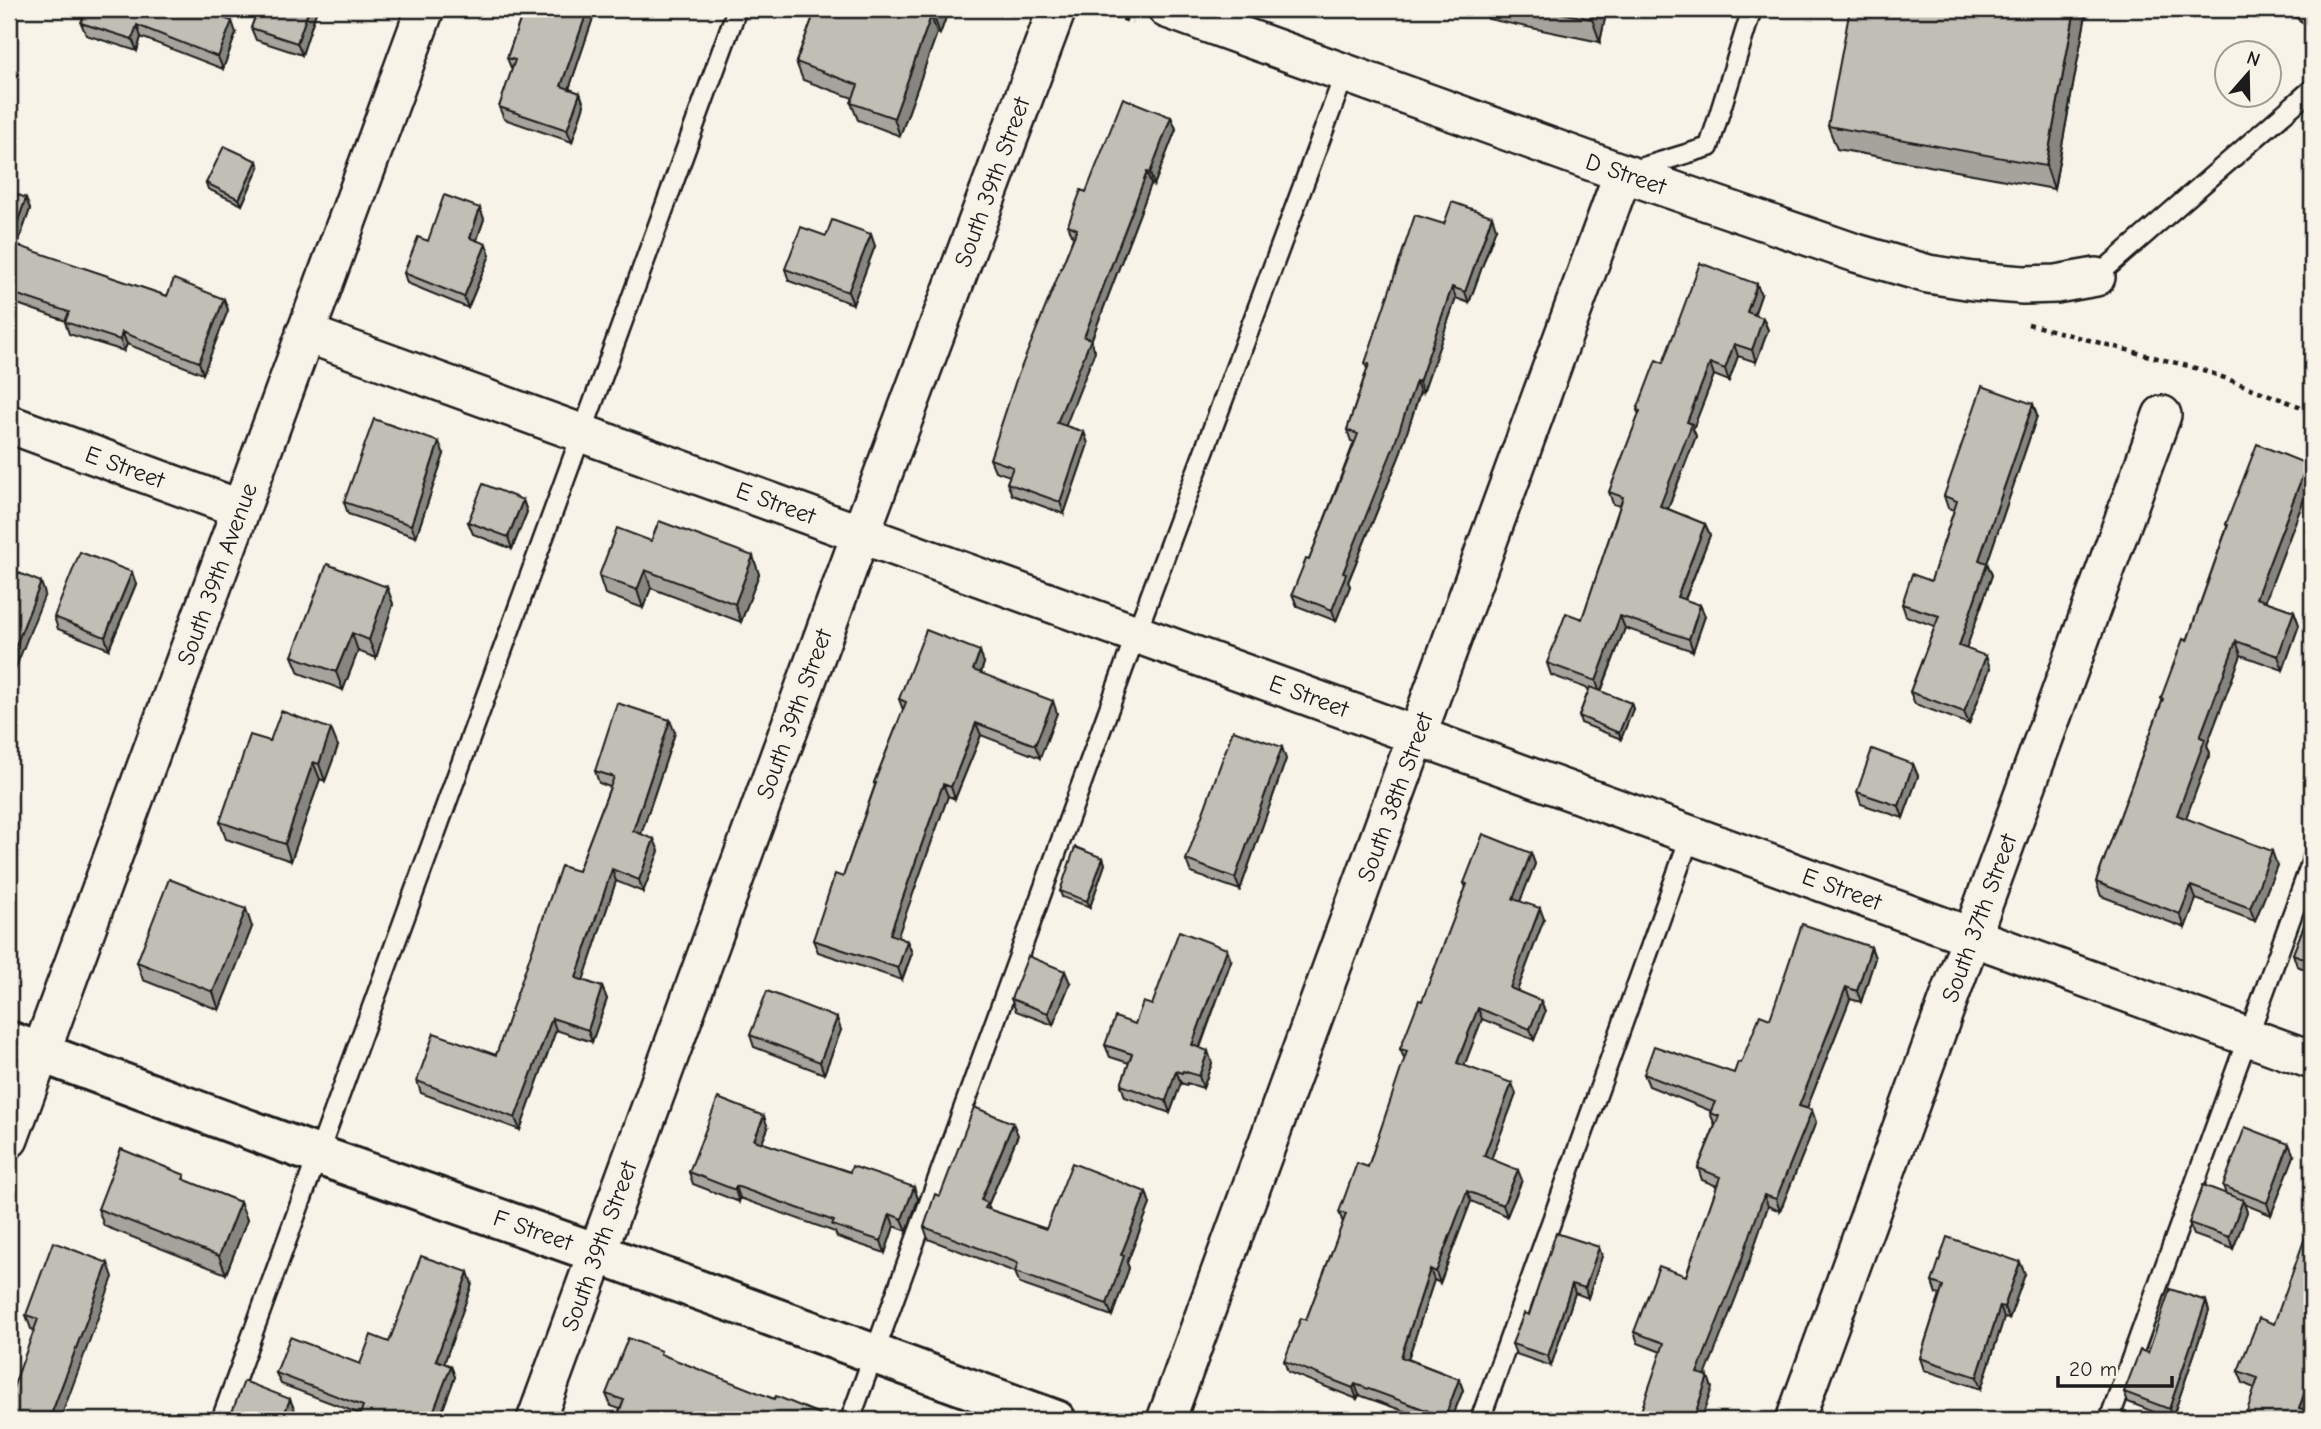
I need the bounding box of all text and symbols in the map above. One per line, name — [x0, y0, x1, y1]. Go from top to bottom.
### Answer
north arrow — [2212, 38, 2282, 108]
text: N — [2244, 47, 2263, 71]
street label: South 39th Street — [948, 92, 1036, 271]
street label: D Street — [1582, 147, 1671, 201]
street label: E Street — [81, 440, 170, 495]
street label: E Street — [732, 476, 821, 531]
street label: South 39th Avenue — [171, 479, 263, 669]
street label: South 39th Street — [750, 624, 838, 803]
street label: E Street — [1265, 669, 1354, 724]
street label: South 38th Street — [1351, 707, 1439, 886]
street label: South 37th Street — [1936, 829, 2023, 1006]
street label: E Street — [1798, 862, 1887, 917]
street label: South 39th Street — [555, 1156, 643, 1335]
street label: F Street — [490, 1203, 577, 1257]
scale bar — [2058, 1345, 2172, 1389]
text: 20 m — [2069, 1357, 2117, 1381]

